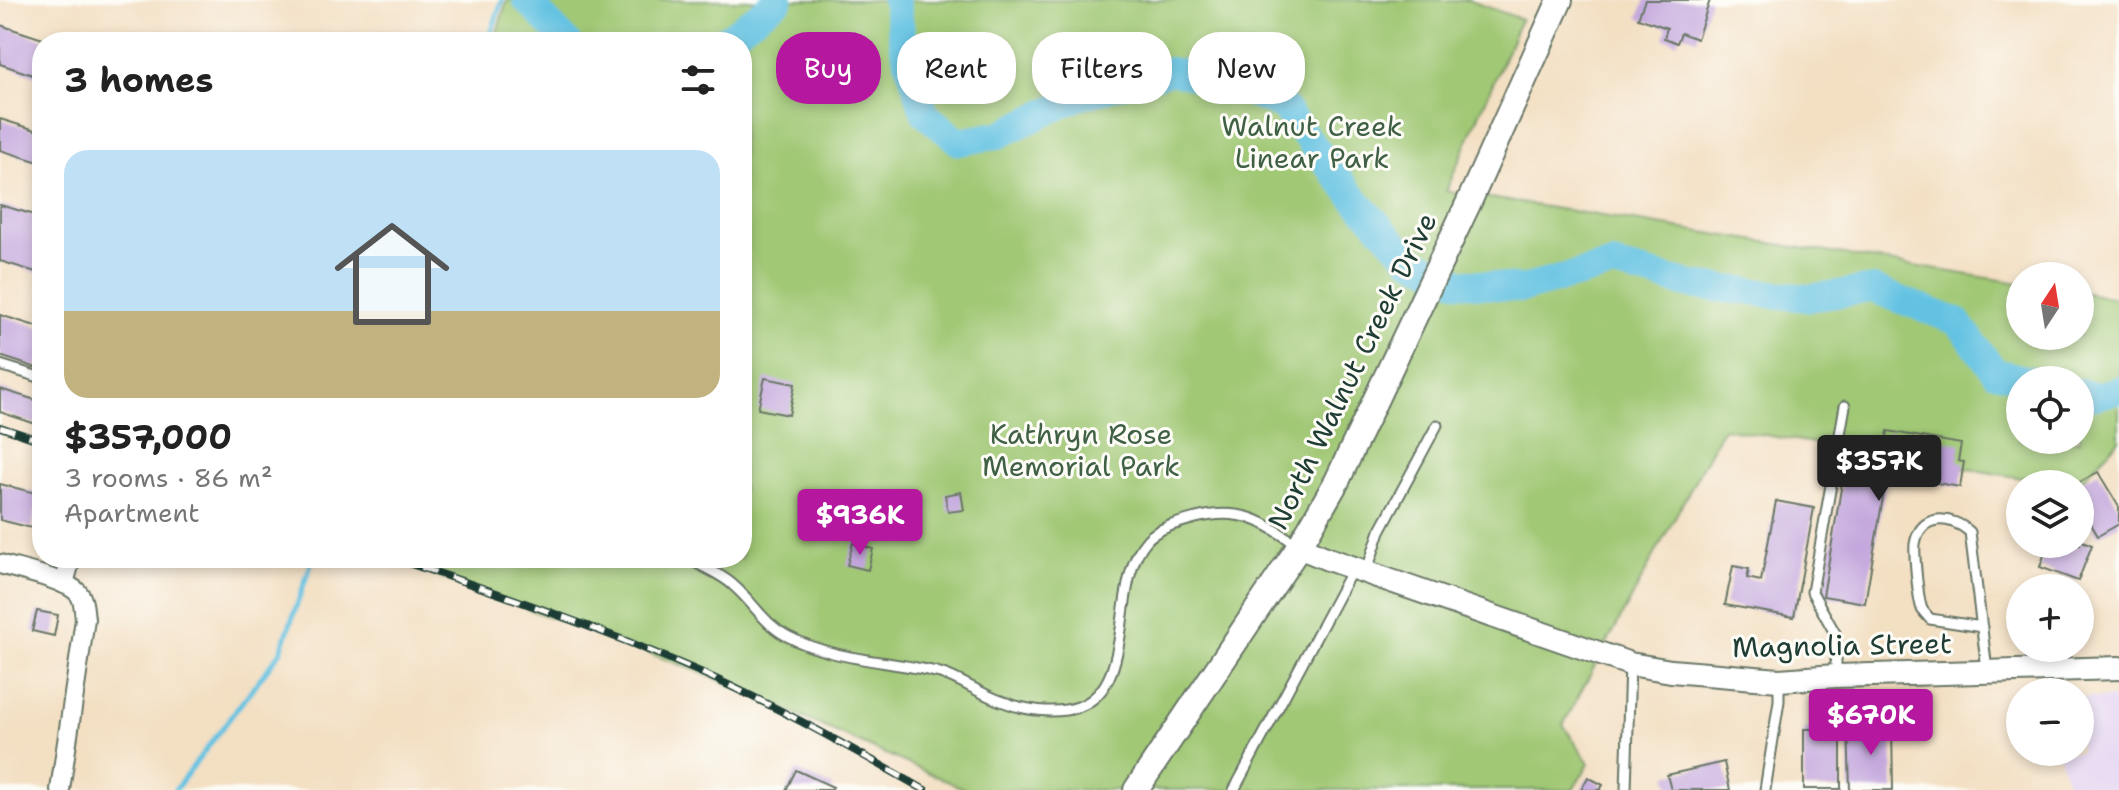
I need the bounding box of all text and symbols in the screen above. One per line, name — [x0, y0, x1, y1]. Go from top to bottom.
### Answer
chip: Buy — [776, 32, 881, 104]
chip: Rent — [897, 32, 1016, 104]
chip: Filters — [1032, 32, 1172, 104]
chip: New — [1188, 32, 1305, 104]
text: 3 homes — [64, 57, 213, 103]
icon: filters — [676, 58, 720, 102]
park label: Walnut Creek Linear Park — [1221, 107, 1403, 177]
icon: home — [320, 202, 464, 346]
street label: North Walnut Creek Drive — [1259, 206, 1445, 536]
north arrow — [2006, 262, 2094, 350]
map controls — [2006, 262, 2094, 766]
button: locate — [2006, 366, 2094, 454]
text: $357,000 — [64, 414, 232, 460]
park label: Kathryn Rose Memorial Park — [982, 415, 1180, 485]
pin: $357K — [1823, 435, 1935, 503]
text: $357K — [1835, 443, 1923, 478]
text: 3 rooms · 86 m² — [64, 460, 273, 495]
button: layers — [2006, 470, 2094, 558]
pin: $936K — [804, 489, 916, 557]
text: Apartment — [64, 495, 200, 530]
text: $936K — [815, 497, 905, 532]
button: + — [2006, 574, 2094, 662]
street label: Magnolia Street — [1732, 624, 1952, 666]
button: − — [2006, 678, 2094, 766]
pin: $670K — [1815, 689, 1927, 757]
text: $670K — [1827, 697, 1915, 732]

